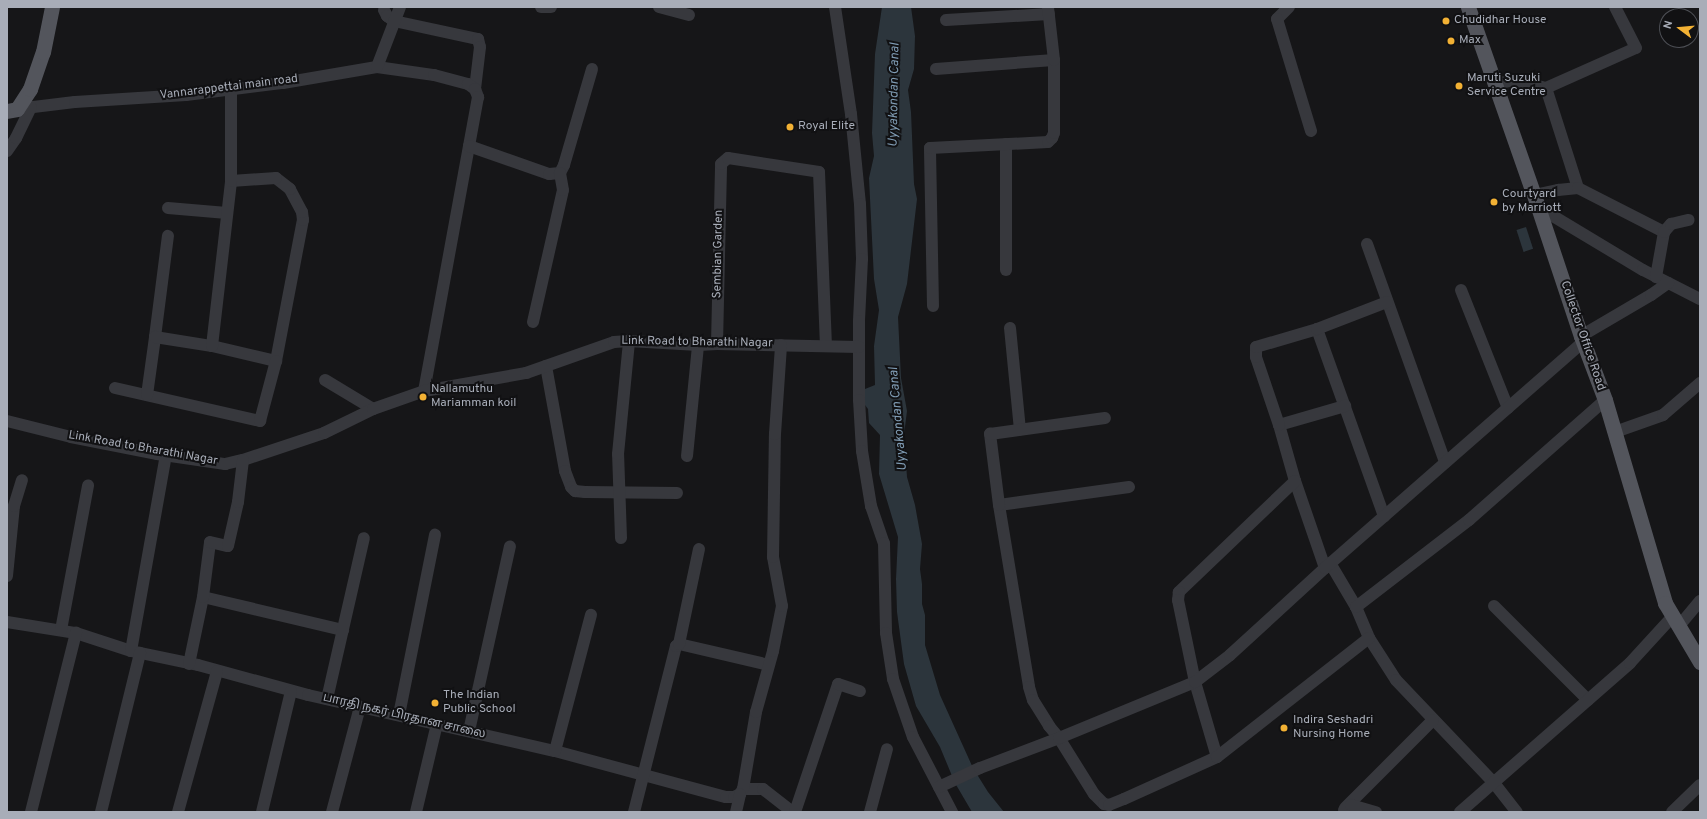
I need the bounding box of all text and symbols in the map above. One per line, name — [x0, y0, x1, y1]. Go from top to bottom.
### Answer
north arrow — [1659, 8, 1699, 48]
place label: Chudidhar House — [1454, 14, 1546, 28]
marker: Chudidhar House — [1441, 16, 1451, 26]
text: N — [1661, 19, 1676, 31]
place label: Max — [1459, 34, 1481, 48]
marker: Max — [1446, 36, 1456, 46]
water label: Uyyakondan Canal — [886, 43, 904, 147]
street label: Vannarappettai main road — [159, 72, 299, 104]
place label: Maruti Suzuki Service Centre — [1467, 72, 1546, 100]
marker: Maruti Suzuki Service Centre — [1454, 81, 1464, 91]
place label: Royal Elite — [798, 120, 855, 134]
marker: Royal Elite — [785, 122, 795, 132]
place label: Courtyard by Marriott — [1502, 188, 1561, 216]
marker: Courtyard by Marriott — [1489, 197, 1499, 207]
street label: Sembian Garden — [711, 210, 727, 298]
street label: Collector Office Road — [1556, 279, 1608, 393]
street label: Link Road to Bharathi Nagar — [621, 334, 773, 352]
water label: Uyyakondan Canal — [887, 366, 911, 472]
place label: Nallamuthu Mariamman koil — [431, 383, 516, 411]
marker: Nallamuthu Mariamman koil — [418, 392, 428, 402]
street label: Link Road to Bharathi Nagar — [67, 429, 219, 469]
place label: The Indian Public School — [443, 689, 516, 717]
street label: பாரதி நகர் பிரதான சாலை — [321, 691, 487, 743]
marker: The Indian Public School — [430, 698, 440, 708]
place label: Indira Seshadri Nursing Home — [1293, 714, 1373, 742]
marker: Indira Seshadri Nursing Home — [1278, 722, 1290, 734]

